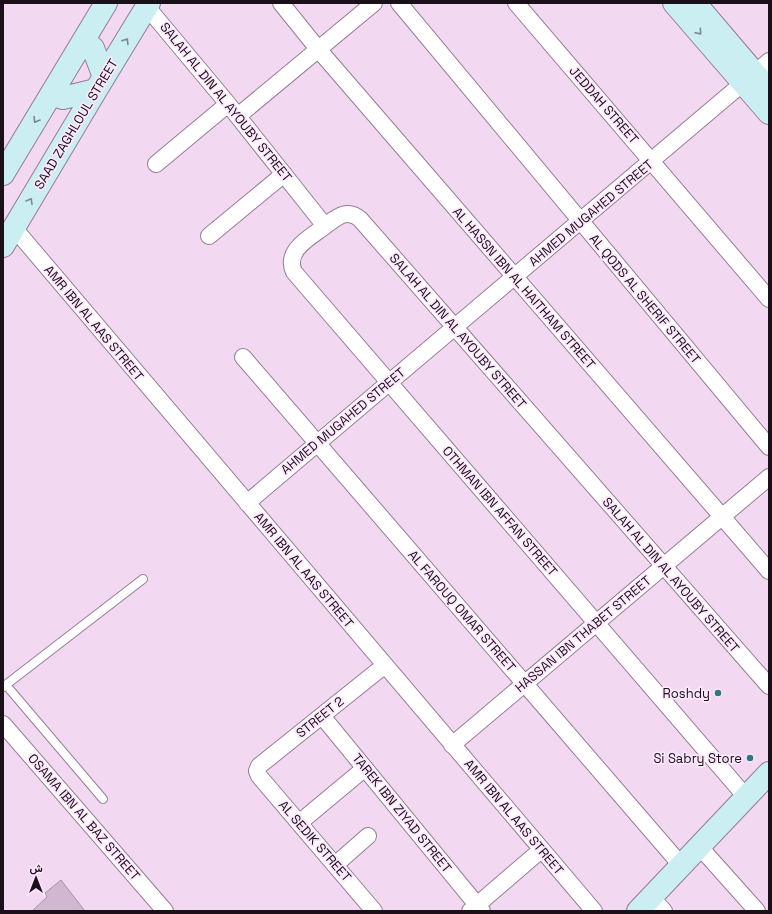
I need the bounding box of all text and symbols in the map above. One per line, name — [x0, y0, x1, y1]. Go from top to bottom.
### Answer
street label: SALAH AL DIN AL AYOUBY STREET — [156, 19, 296, 186]
one-way arrow — [694, 28, 701, 35]
one-way arrow — [121, 38, 129, 45]
street label: SAAD ZAGHLOUL STREET — [30, 55, 122, 192]
street label: JEDDAH STREET — [566, 63, 643, 148]
one-way arrow — [33, 116, 40, 123]
street label: AHMED MUGAHED STREET — [525, 156, 657, 270]
one-way arrow — [26, 198, 33, 205]
street label: AL HASSN IBN AL HAITHAM STREET — [449, 203, 599, 373]
street label: AL QODS AL SHERIF STREET — [586, 230, 705, 368]
street label: SALAH AL DIN AL AYOUBY STREET — [386, 250, 530, 412]
street label: AMR IBN AL AAS STREET — [41, 262, 148, 385]
street label: AHMED MUGAHED STREET — [277, 364, 409, 478]
street label: OTHMAN IBN AFFAN STREET — [439, 442, 561, 580]
street label: SALAH AL DIN AL AYOUBY STREET — [599, 494, 743, 656]
street label: AMR IBN AL AAS STREET — [251, 509, 358, 632]
street label: AL FAROUQ OMAR STREET — [404, 547, 520, 676]
street label: HASSAN IBN THABET STREET — [511, 572, 655, 696]
place label: Roshdy — [663, 685, 710, 702]
marker: Roshdy — [713, 688, 723, 698]
street label: STREET 2 — [293, 692, 347, 741]
street label: OSAMA IBN AL BAZ STREET — [24, 750, 144, 884]
street label: TAREK IBN ZIYAD STREET — [349, 750, 456, 876]
place label: Si Sabry Store — [653, 750, 742, 767]
marker: Si Sabry Store — [745, 753, 755, 763]
street label: AMR IBN AL AAS STREET — [461, 756, 568, 879]
street label: AL SEDIK STREET — [275, 797, 355, 885]
north arrow — [16, 858, 56, 898]
text: ش — [29, 861, 43, 875]

